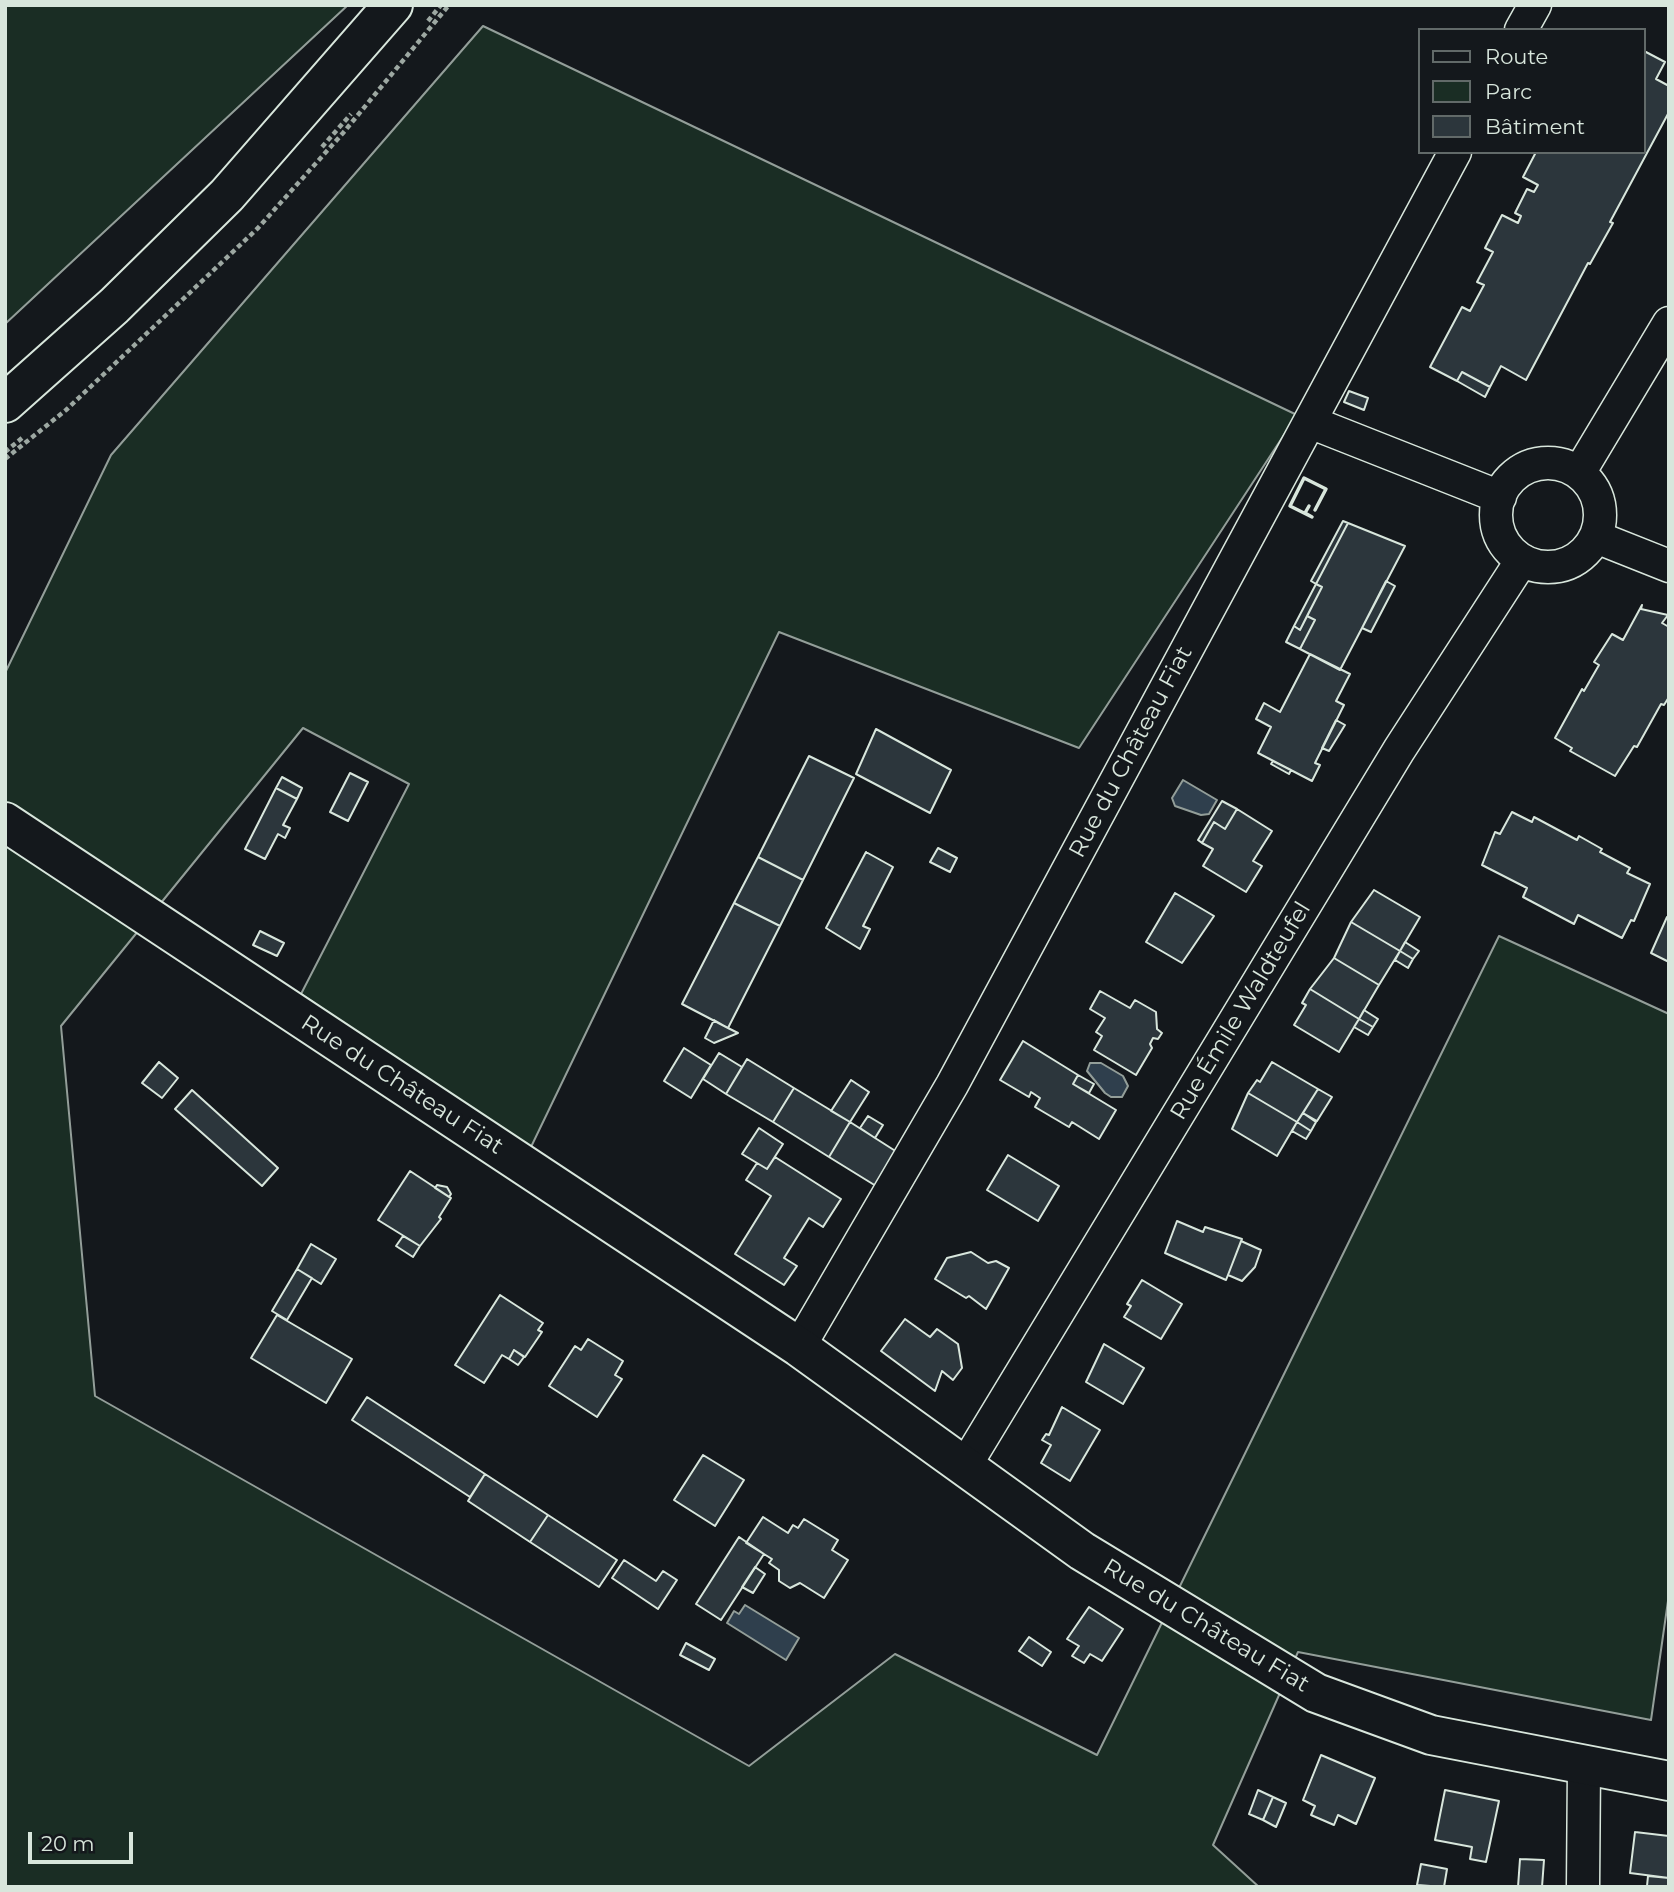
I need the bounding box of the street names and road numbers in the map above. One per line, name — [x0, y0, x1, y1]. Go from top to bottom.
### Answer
street label: Rue du Château Fiat — [1063, 641, 1199, 863]
street label: Rue Émile Waldteufel — [1165, 897, 1317, 1125]
street label: Rue du Château Fiat — [296, 1009, 508, 1161]
street label: Rue du Château Fiat — [1098, 1553, 1314, 1699]

